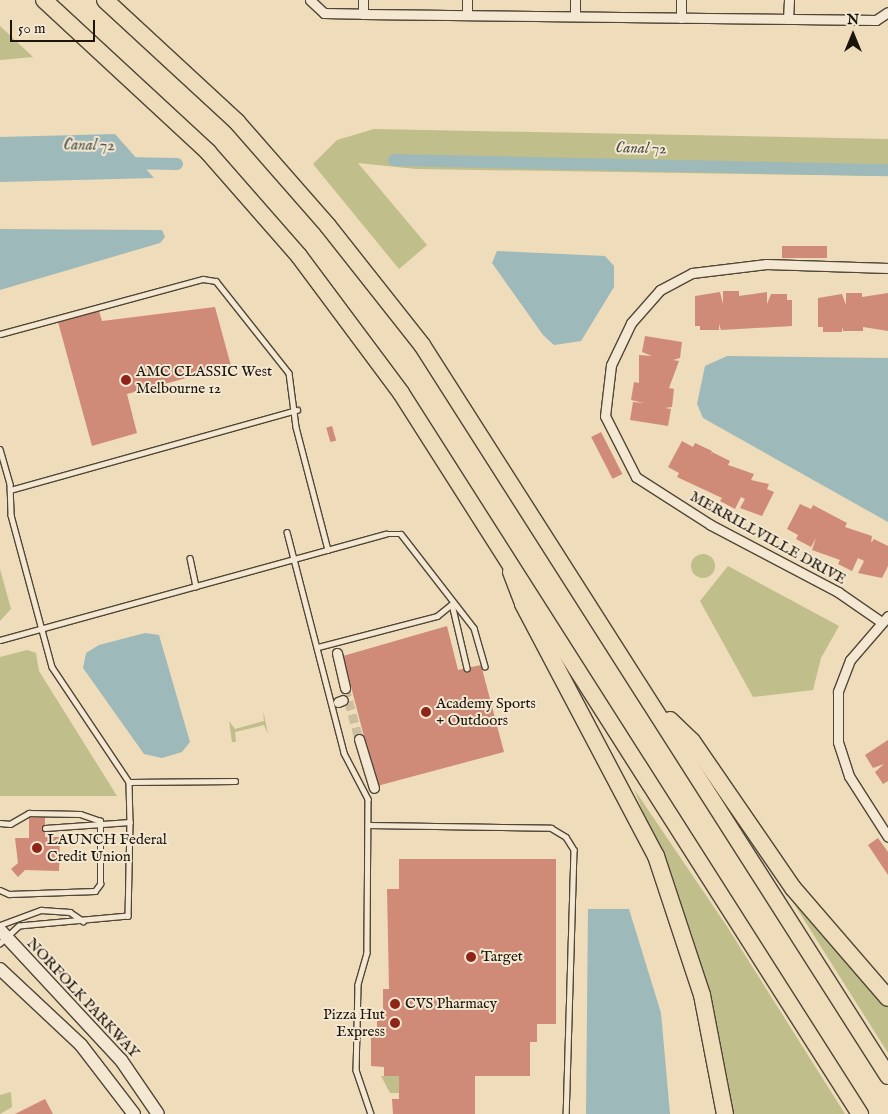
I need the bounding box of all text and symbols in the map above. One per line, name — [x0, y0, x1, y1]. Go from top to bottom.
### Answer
scale bar — [12, 10, 98, 42]
north arrow — [828, 10, 878, 60]
text: N — [847, 11, 859, 29]
text: 50 m — [18, 19, 46, 38]
water label: Canal 72 — [63, 136, 115, 156]
water label: Canal 72 — [615, 139, 667, 159]
place label: AMC CLASSIC West Melbourne 12 — [136, 362, 272, 397]
marker: AMC CLASSIC West Melbourne 12 — [120, 374, 132, 386]
street label: MERRILLVILLE DRIVE — [687, 488, 849, 588]
place label: Academy Sports + Outdoors — [436, 694, 536, 729]
marker: Academy Sports + Outdoors — [420, 706, 432, 718]
place label: LAUNCH Federal Credit Union — [47, 830, 167, 865]
marker: LAUNCH Federal Credit Union — [31, 842, 43, 854]
street label: NORFOLK PARKWAY — [23, 934, 143, 1062]
place label: Target — [481, 948, 523, 966]
marker: Target — [465, 951, 477, 963]
place label: CVS Pharmacy — [405, 995, 497, 1013]
marker: CVS Pharmacy — [389, 998, 401, 1010]
place label: Pizza Hut Express — [323, 1005, 385, 1040]
marker: Pizza Hut Express — [389, 1017, 401, 1029]

